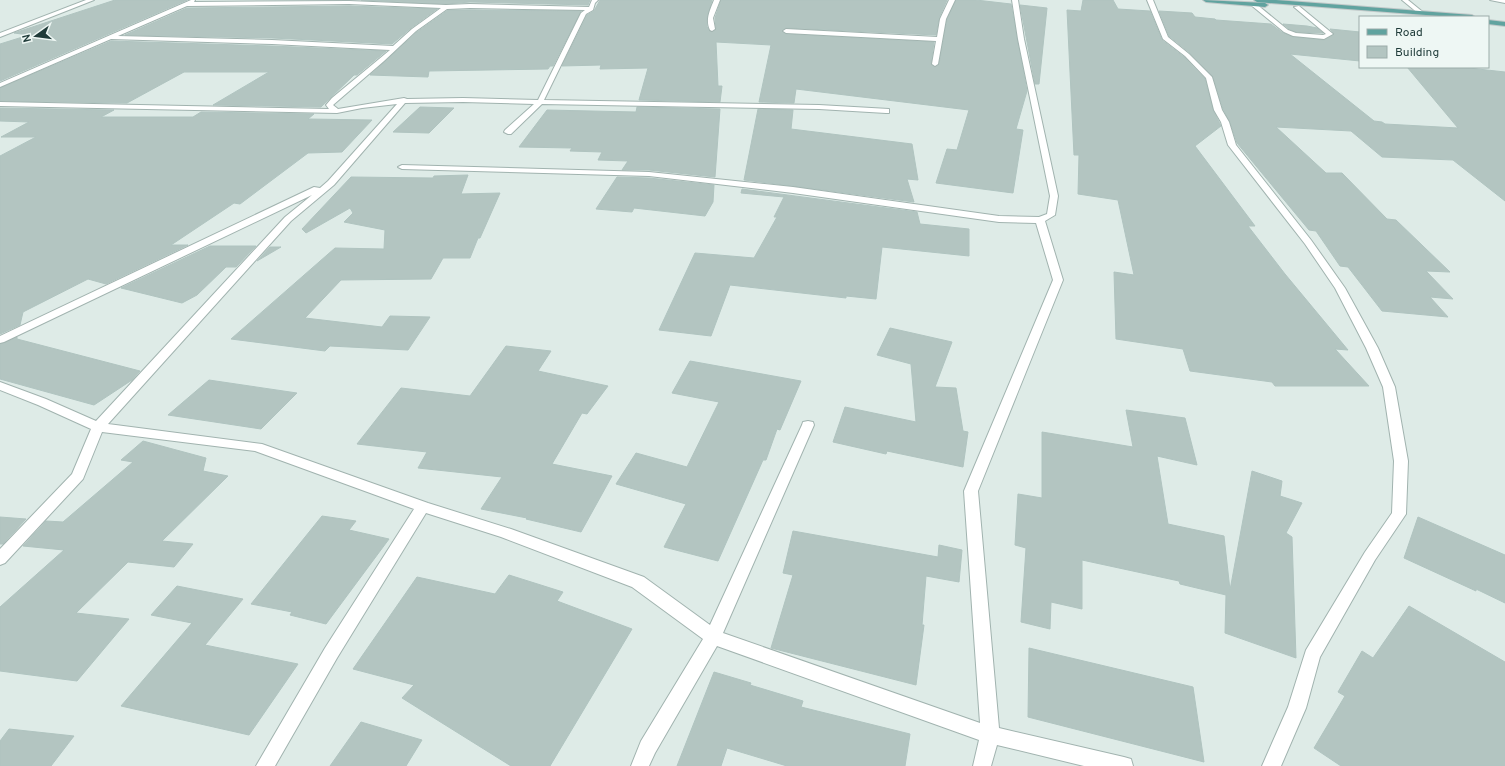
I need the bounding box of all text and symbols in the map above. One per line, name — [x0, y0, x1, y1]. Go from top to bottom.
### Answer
north arrow — [16, 16, 56, 56]
legend — [1359, 16, 1489, 68]
text: Road — [1395, 25, 1423, 41]
text: N — [20, 33, 35, 44]
text: Building — [1395, 45, 1439, 61]

